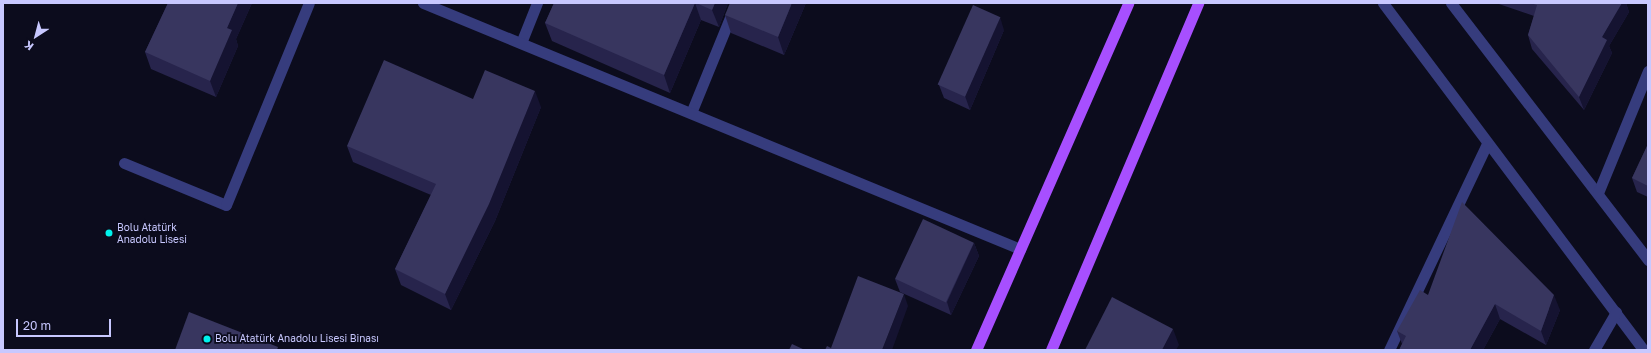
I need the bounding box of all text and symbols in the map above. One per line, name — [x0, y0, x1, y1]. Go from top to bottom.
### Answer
north arrow — [16, 16, 56, 56]
text: K — [22, 39, 36, 54]
place label: Bolu Atatürk Anadolu Lisesi — [117, 221, 187, 244]
marker: Bolu Atatürk Anadolu Lisesi — [104, 228, 114, 238]
scale bar — [18, 311, 113, 337]
text: 20 m — [23, 318, 51, 333]
place label: Bolu Atatürk Anadolu Lisesi Binası — [215, 333, 379, 345]
marker: Bolu Atatürk Anadolu Lisesi Binası — [202, 334, 212, 344]

